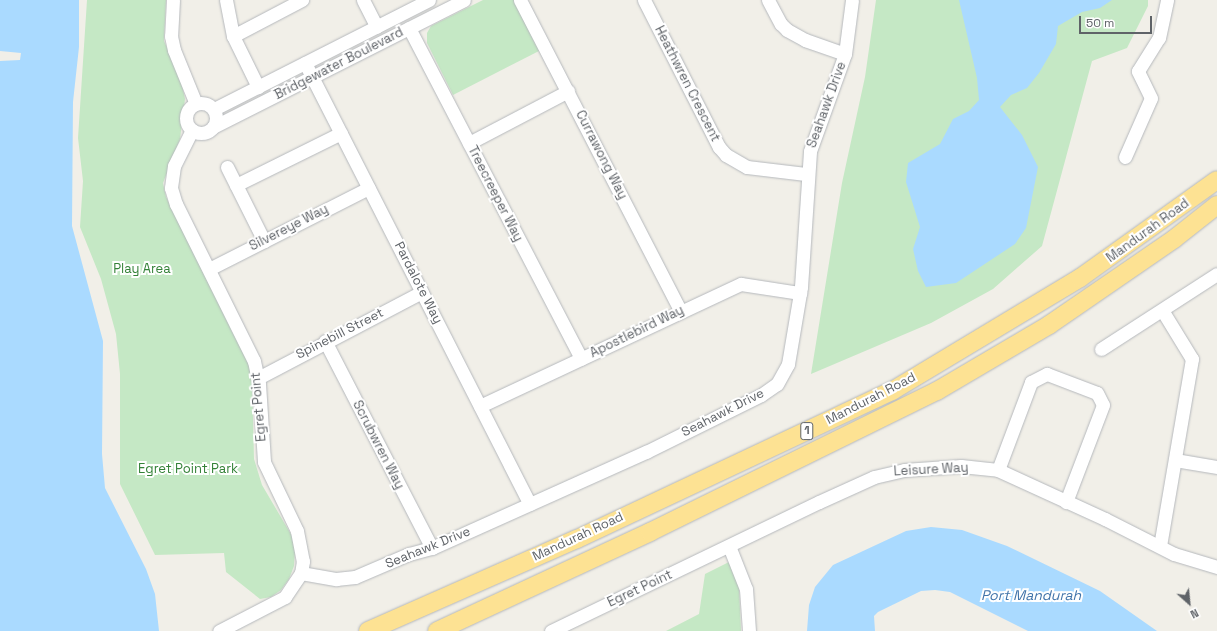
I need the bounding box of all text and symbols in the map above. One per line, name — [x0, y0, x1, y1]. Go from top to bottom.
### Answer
scale bar — [1081, 8, 1154, 34]
text: 50 m — [1086, 15, 1114, 31]
street label: Heathwren Crescent — [651, 23, 723, 145]
street label: Bridgewater Boulevard — [272, 25, 406, 103]
street label: Seahawk Drive — [804, 60, 850, 150]
street label: Currawong Way — [572, 108, 630, 202]
street label: Treecreeper Way — [464, 144, 526, 244]
street label: Mandurah Road — [1104, 196, 1192, 266]
street label: Silvereye Way — [247, 201, 331, 255]
street label: Pardalote Way — [391, 239, 445, 327]
park label: Play Area — [113, 261, 171, 277]
street label: Apostlebird Way — [587, 302, 687, 362]
street label: Spinebill Street — [294, 305, 386, 363]
street label: Mandurah Road — [824, 370, 918, 428]
street label: Egret Point — [248, 372, 270, 442]
street label: Seahawk Drive — [679, 386, 767, 440]
street label: Scrubwren Way — [349, 398, 407, 492]
road number: 1 — [800, 421, 814, 441]
street label: Leisure Way — [893, 460, 969, 480]
park label: Egret Point Park — [138, 461, 238, 477]
street label: Mandurah Road — [530, 509, 626, 565]
street label: Seahawk Drive — [383, 524, 473, 572]
street label: Egret Point — [605, 567, 675, 611]
north arrow — [1169, 583, 1209, 623]
water label: Port Mandurah — [981, 587, 1081, 603]
text: N — [1188, 606, 1201, 622]

